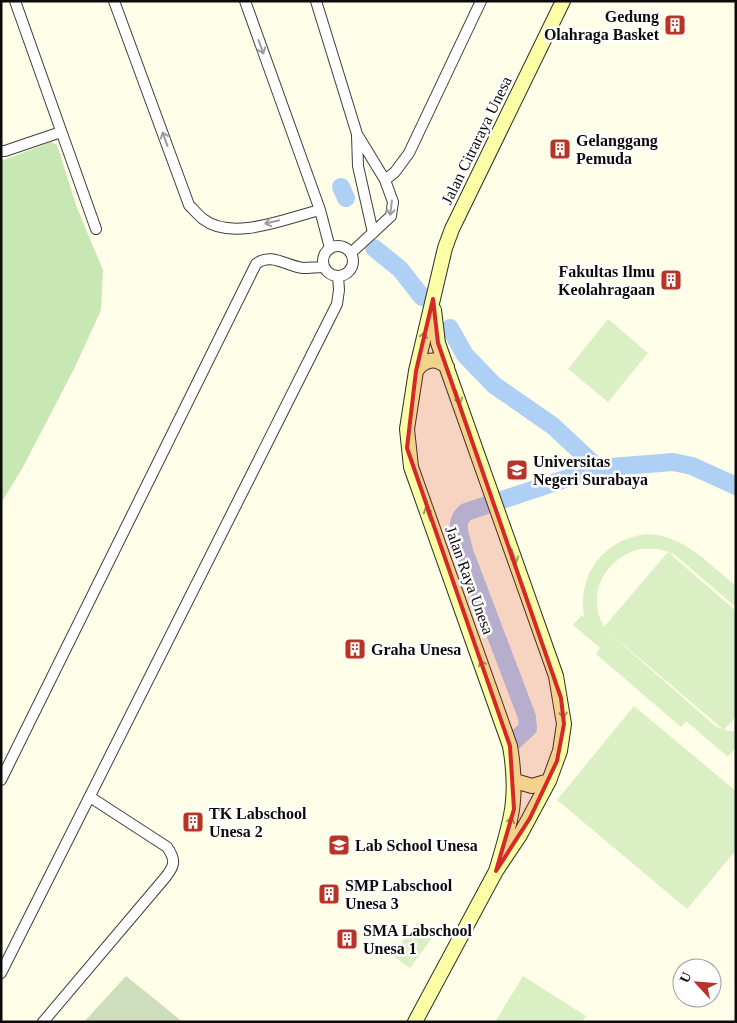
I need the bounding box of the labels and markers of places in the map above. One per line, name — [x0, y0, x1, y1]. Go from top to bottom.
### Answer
place label: Gedung Olahraga Basket — [544, 8, 660, 44]
building icon: Gedung Olahraga Basket — [663, 13, 687, 37]
place label: Gelanggang Pemuda — [576, 132, 658, 167]
building icon: Gelanggang Pemuda — [548, 137, 572, 161]
place label: Fakultas Ilmu Keolahragaan — [558, 263, 655, 299]
building icon: Fakultas Ilmu Keolahragaan — [659, 268, 683, 292]
place label: Universitas Negeri Surabaya — [533, 453, 648, 489]
school or university icon: Universitas Negeri Surabaya — [505, 458, 529, 482]
building icon: Graha Unesa — [343, 637, 367, 661]
place label: Graha Unesa — [371, 641, 461, 658]
place label: TK Labschool Unesa 2 — [209, 805, 307, 840]
building icon: TK Labschool Unesa 2 — [181, 810, 205, 834]
school or university icon: Lab School Unesa — [327, 833, 351, 857]
place label: Lab School Unesa — [355, 837, 478, 854]
place label: SMP Labschool Unesa 3 — [345, 877, 453, 912]
building icon: SMP Labschool Unesa 3 — [317, 882, 341, 906]
place label: SMA Labschool Unesa 1 — [363, 922, 472, 957]
building icon: SMA Labschool Unesa 1 — [335, 927, 359, 951]

